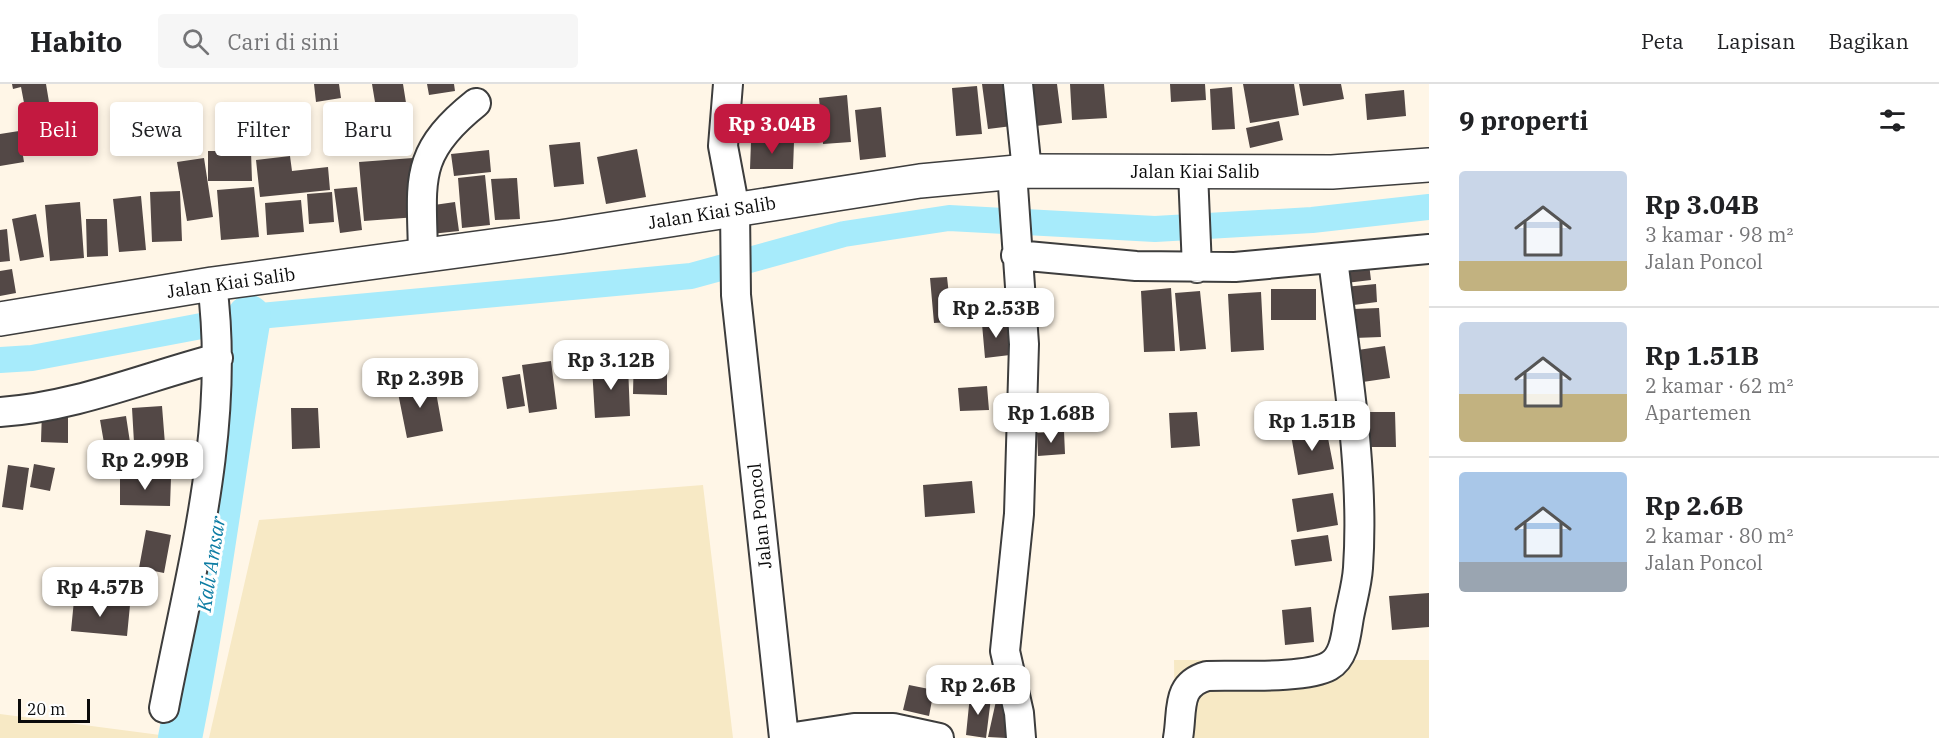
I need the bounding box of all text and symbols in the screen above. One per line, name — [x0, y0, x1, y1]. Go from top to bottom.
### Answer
search box — [158, 14, 578, 68]
text: Habito — [30, 23, 122, 60]
icon: search — [179, 25, 212, 58]
text: Cari di sini — [227, 27, 339, 56]
text: Peta — [1641, 27, 1684, 55]
text: Lapisan — [1717, 27, 1795, 55]
text: Bagikan — [1828, 27, 1909, 55]
chip: Beli — [18, 102, 98, 156]
chip: Sewa — [110, 102, 203, 156]
chip: Filter — [215, 102, 311, 156]
chip: Baru — [323, 102, 413, 156]
text: 9 properti — [1459, 103, 1588, 137]
pin: Rp 3.04B — [710, 104, 834, 155]
icon: filters — [1876, 104, 1909, 137]
text: Rp 3.04B — [728, 110, 816, 137]
street label: Jalan Kiai Salib — [1130, 160, 1260, 183]
text: Rp 3.04B — [1645, 187, 1759, 221]
street label: Jalan Kiai Salib — [646, 191, 778, 234]
icon: home — [1507, 195, 1579, 267]
text: 3 kamar · 98 m² — [1645, 221, 1793, 248]
text: Jalan Poncol — [1645, 248, 1763, 275]
street label: Jalan Kiai Salib — [165, 262, 296, 303]
pin: Rp 2.53B — [934, 288, 1058, 339]
text: Rp 2.53B — [952, 294, 1040, 321]
text: Rp 1.51B — [1645, 338, 1759, 372]
pin: Rp 3.12B — [549, 340, 673, 391]
text: Rp 3.12B — [567, 346, 655, 373]
icon: home — [1507, 346, 1579, 418]
pin: Rp 2.39B — [358, 358, 482, 409]
text: Rp 2.39B — [376, 364, 464, 391]
text: 2 kamar · 62 m² — [1645, 372, 1793, 399]
pin: Rp 1.68B — [989, 393, 1113, 444]
text: Rp 1.68B — [1007, 399, 1095, 426]
text: Apartemen — [1645, 399, 1751, 426]
pin: Rp 1.51B — [1250, 401, 1374, 452]
text: Rp 1.51B — [1268, 407, 1356, 434]
pin: Rp 2.99B — [83, 440, 207, 491]
text: Rp 2.99B — [101, 446, 189, 473]
street label: Jalan Poncol — [743, 462, 776, 570]
text: Rp 2.6B — [1645, 488, 1743, 522]
icon: home — [1507, 496, 1579, 568]
water label: Kali Amsar — [190, 513, 232, 614]
text: 2 kamar · 80 m² — [1645, 522, 1793, 549]
text: Jalan Poncol — [1645, 549, 1763, 576]
pin: Rp 4.57B — [38, 567, 162, 618]
text: Rp 4.57B — [56, 573, 144, 600]
pin: Rp 2.6B — [923, 665, 1033, 716]
text: Rp 2.6B — [940, 671, 1016, 698]
scale bar — [18, 696, 90, 724]
text: 20 m — [27, 699, 65, 719]

